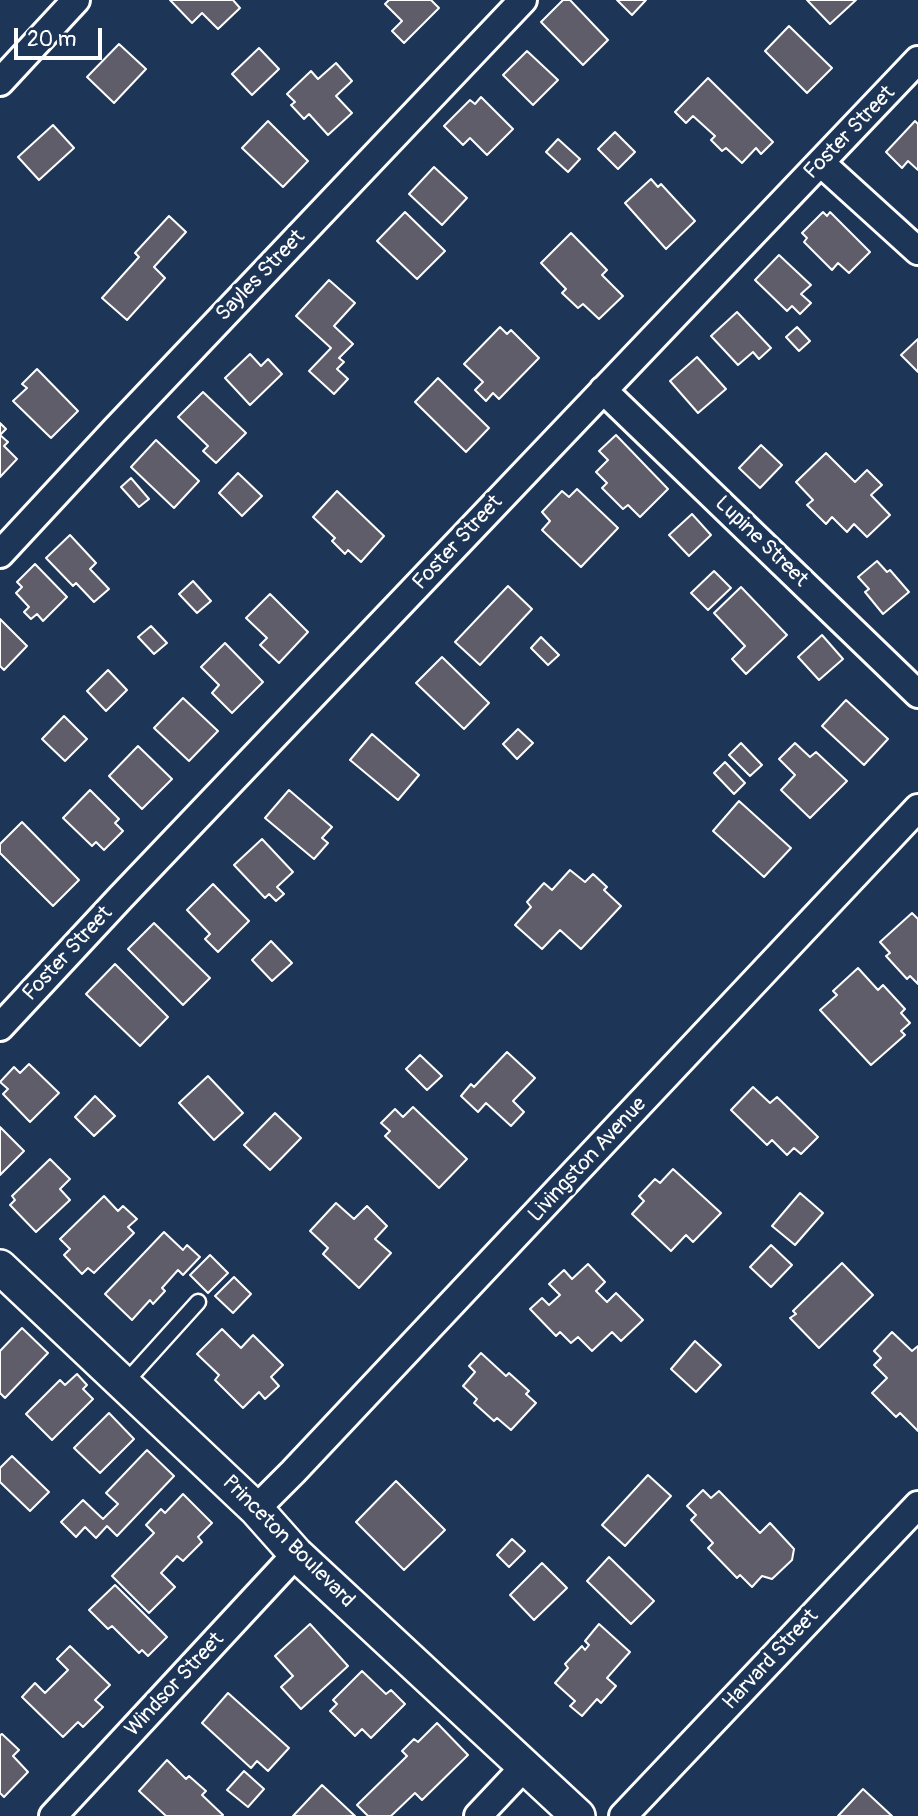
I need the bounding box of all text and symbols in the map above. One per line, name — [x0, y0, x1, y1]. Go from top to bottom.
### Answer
scale bar — [18, 14, 105, 58]
text: 20 m — [27, 26, 76, 53]
street label: Foster Street — [799, 81, 901, 185]
street label: Sayles Street — [211, 225, 311, 327]
street label: Foster Street — [408, 490, 508, 596]
street label: Lupine Street — [709, 491, 813, 593]
street label: Foster Street — [18, 901, 118, 1007]
street label: Livingston Avenue — [524, 1092, 652, 1228]
street label: Princeton Boulevard — [217, 1471, 359, 1613]
street label: Harvard Street — [718, 1604, 824, 1716]
street label: Windsor Street — [120, 1628, 230, 1742]

